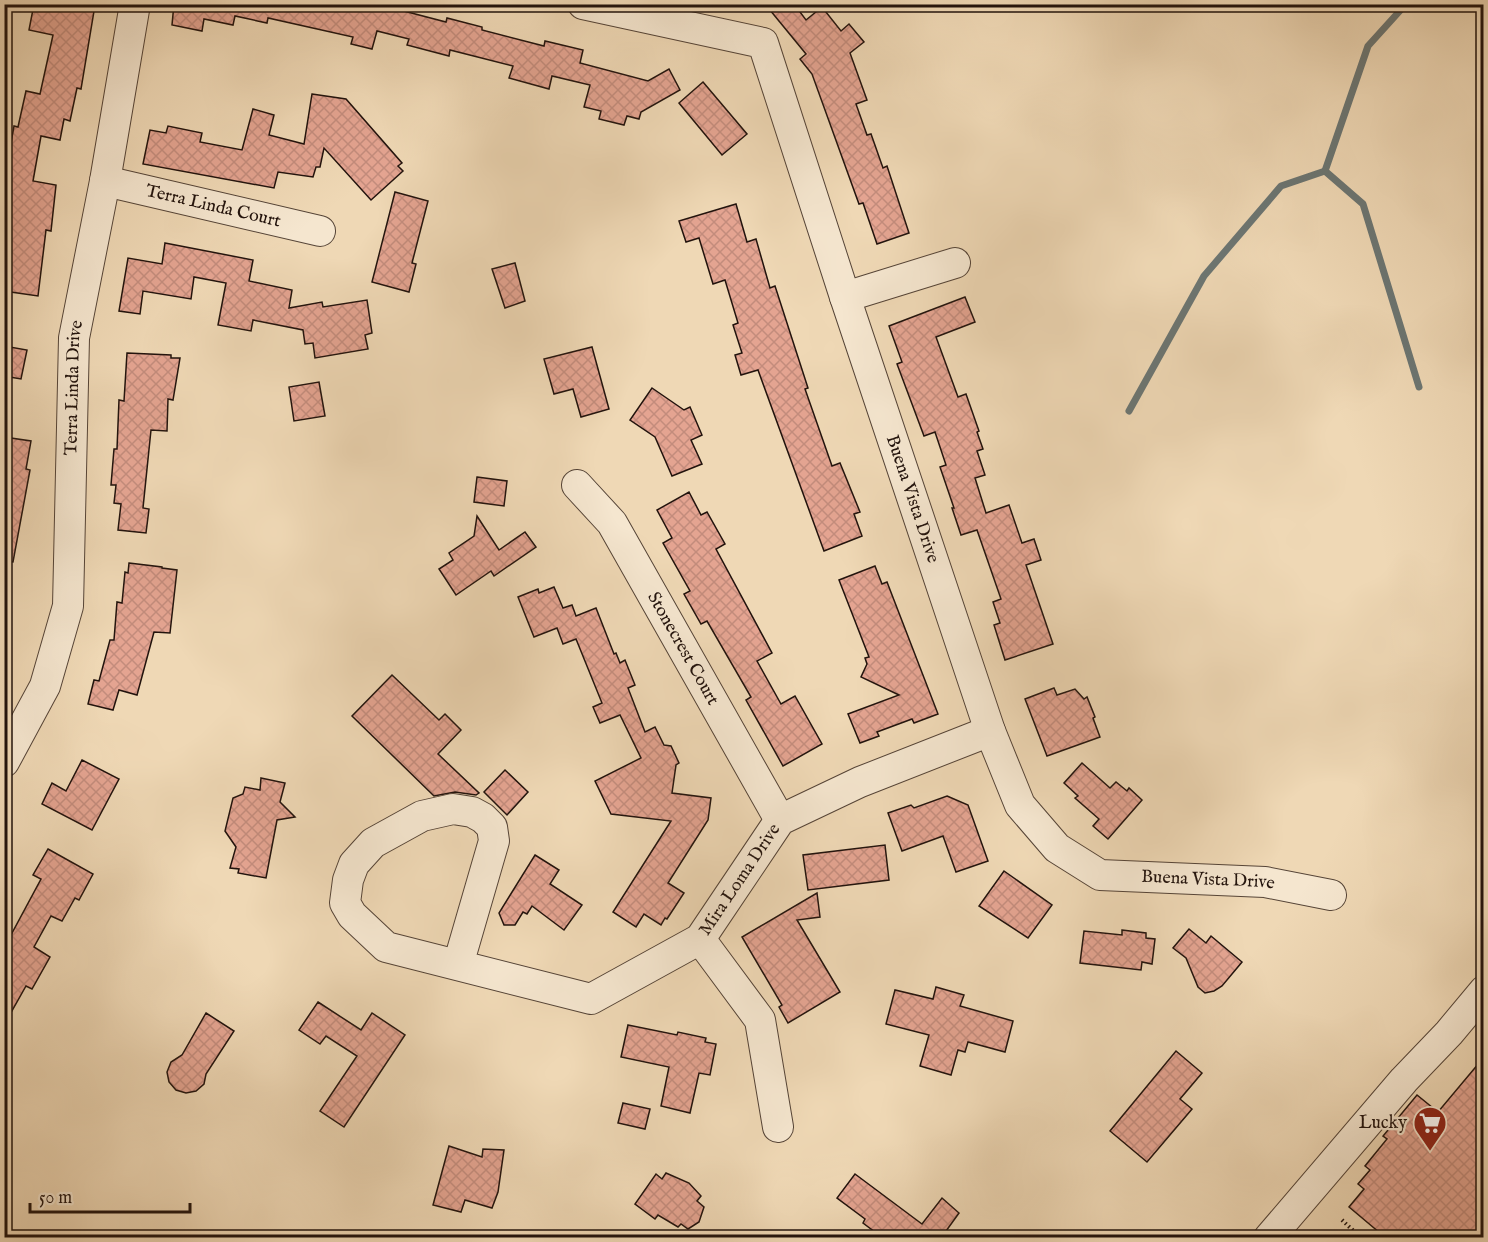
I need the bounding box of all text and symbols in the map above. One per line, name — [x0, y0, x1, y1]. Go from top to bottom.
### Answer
street label: Terra Linda Court — [143, 179, 283, 233]
street label: Terra Linda Drive — [60, 318, 89, 456]
street label: Buena Vista Drive — [880, 432, 945, 566]
street label: Stonecrest Court — [642, 588, 724, 709]
street label: Mira Loma Drive — [694, 819, 786, 940]
street label: Buena Vista Drive — [1141, 865, 1277, 895]
supermarket icon: Lucky — [1412, 1105, 1448, 1152]
place label: Lucky — [1359, 1112, 1407, 1135]
scale bar — [30, 1176, 190, 1214]
text: 50 m — [39, 1187, 72, 1210]

